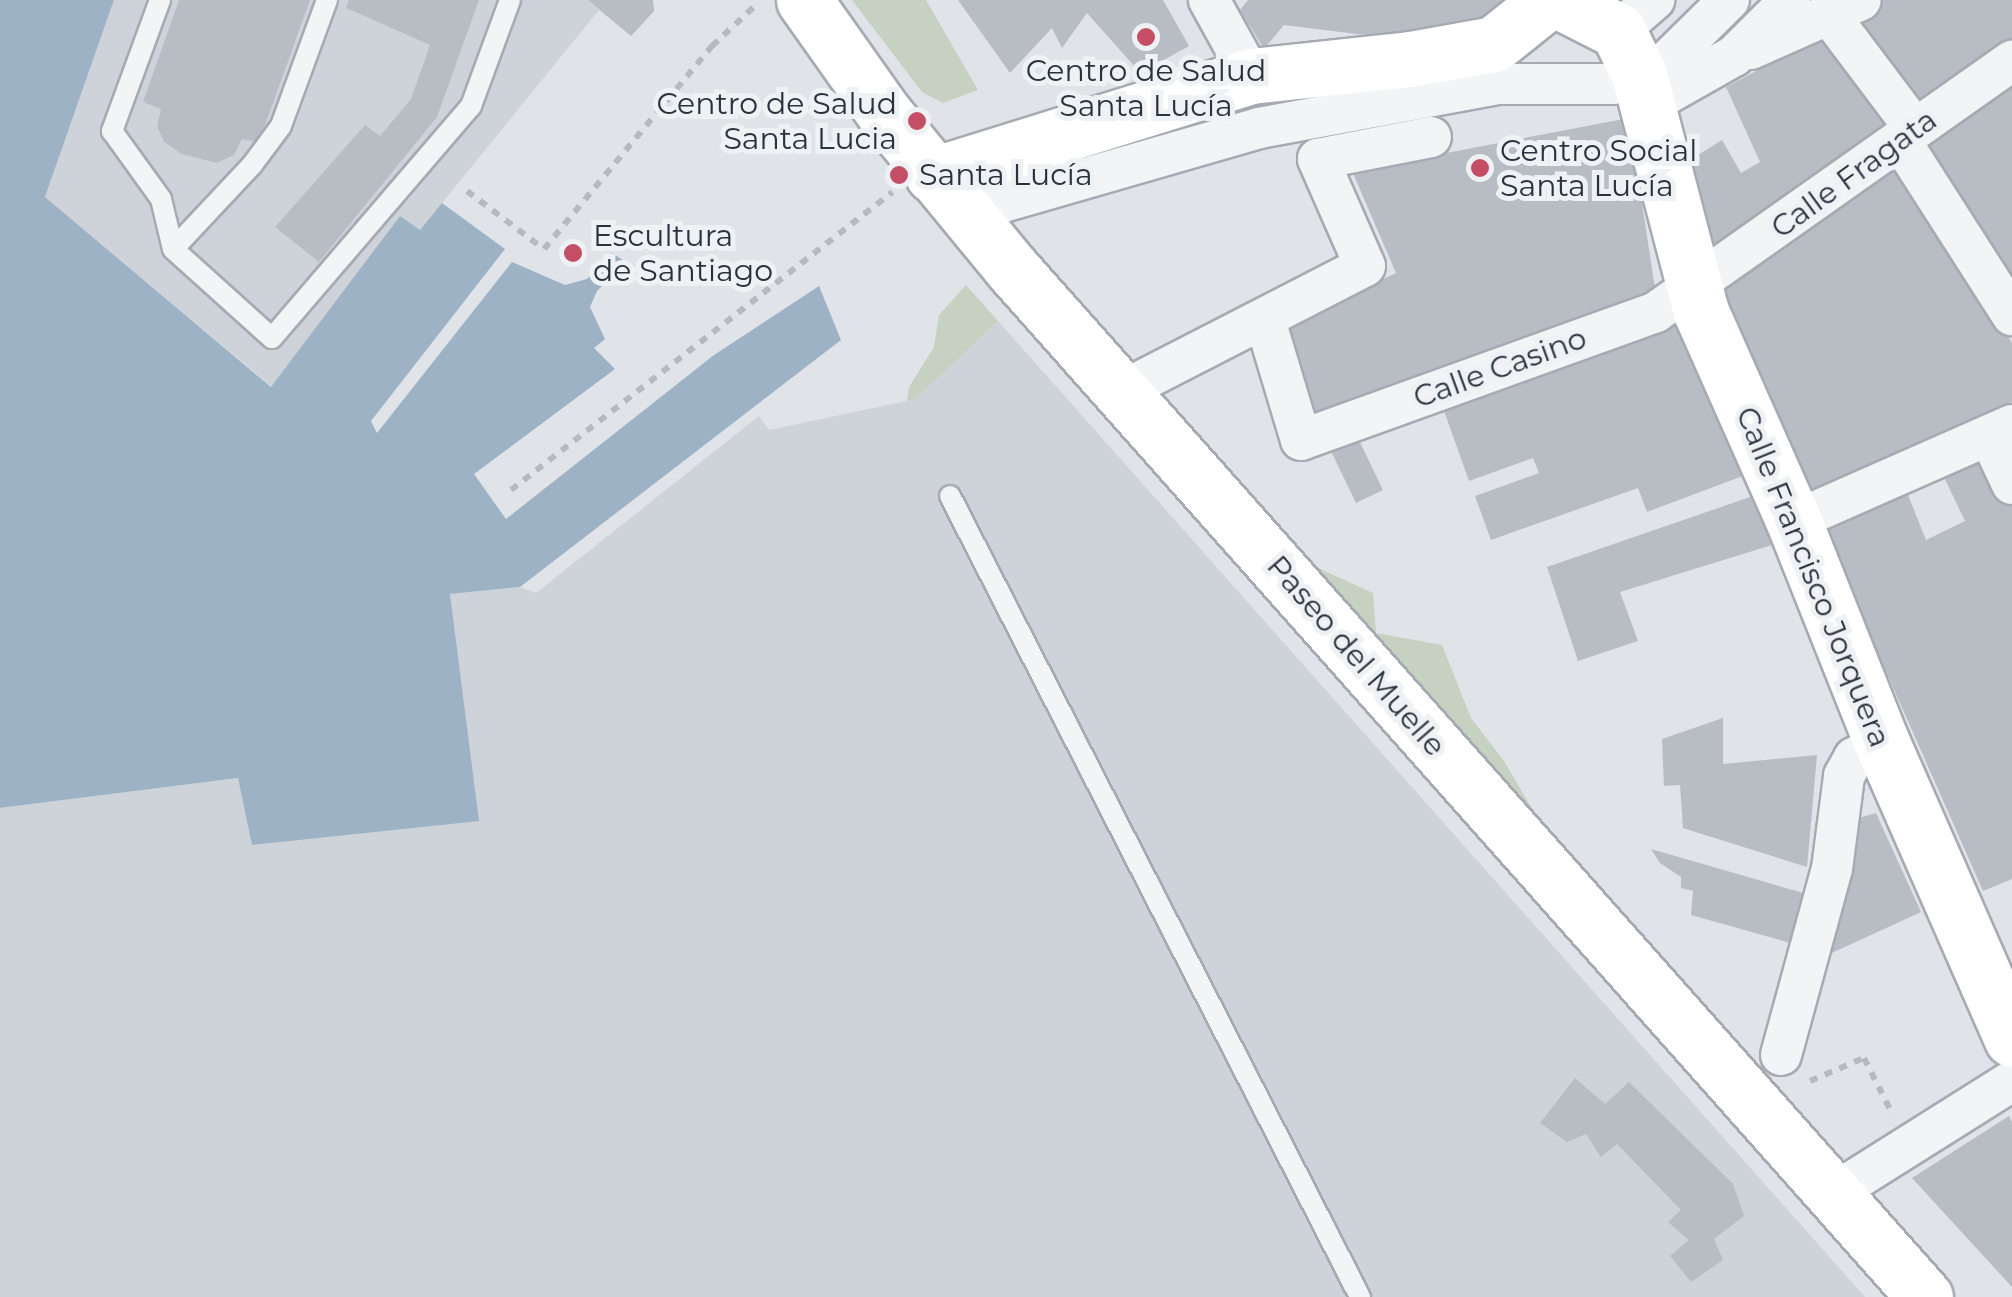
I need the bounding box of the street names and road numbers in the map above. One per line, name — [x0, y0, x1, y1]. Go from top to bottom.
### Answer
street label: Calle Fragata — [1764, 102, 1944, 246]
street label: Calle Casino — [1409, 320, 1591, 416]
street label: Calle Francisco Jorquera — [1728, 402, 1898, 752]
street label: Paseo del Muelle — [1259, 548, 1453, 764]

